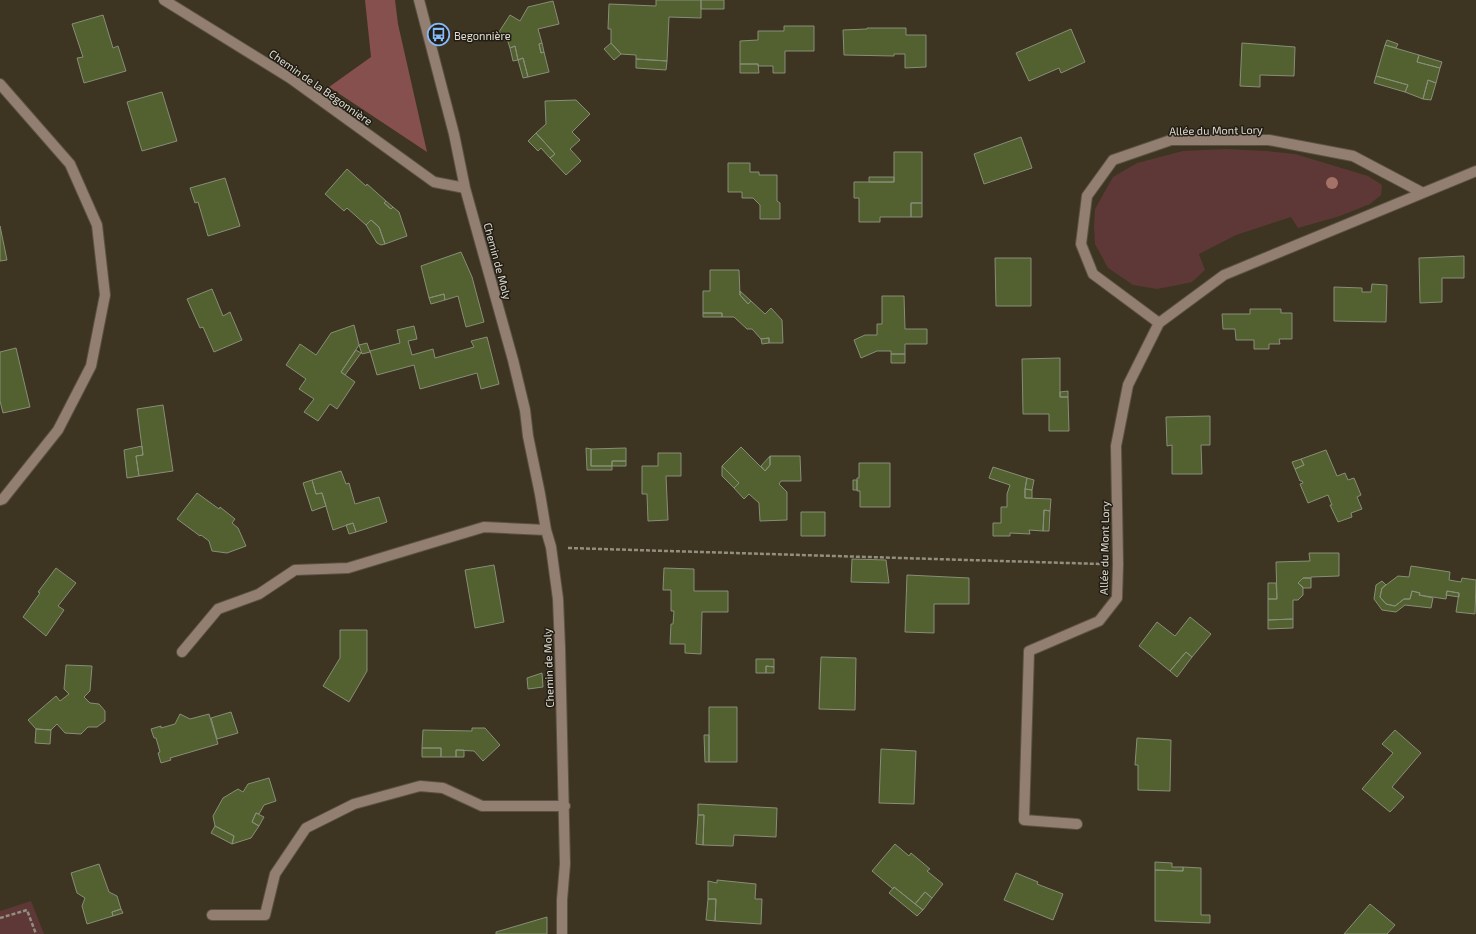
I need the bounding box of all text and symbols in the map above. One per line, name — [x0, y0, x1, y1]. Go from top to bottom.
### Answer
bus stop icon: Begonnière — [426, 22, 452, 48]
place label: Begonnière — [454, 29, 511, 42]
street label: Chemin de la Bégonnière — [267, 46, 375, 128]
street label: Allée du Mont Lory — [1169, 123, 1263, 137]
street label: Chemin de Moly — [481, 221, 515, 301]
street label: Allée du Mont Lory — [1097, 501, 1111, 595]
street label: Chemin de Moly — [540, 628, 556, 708]

